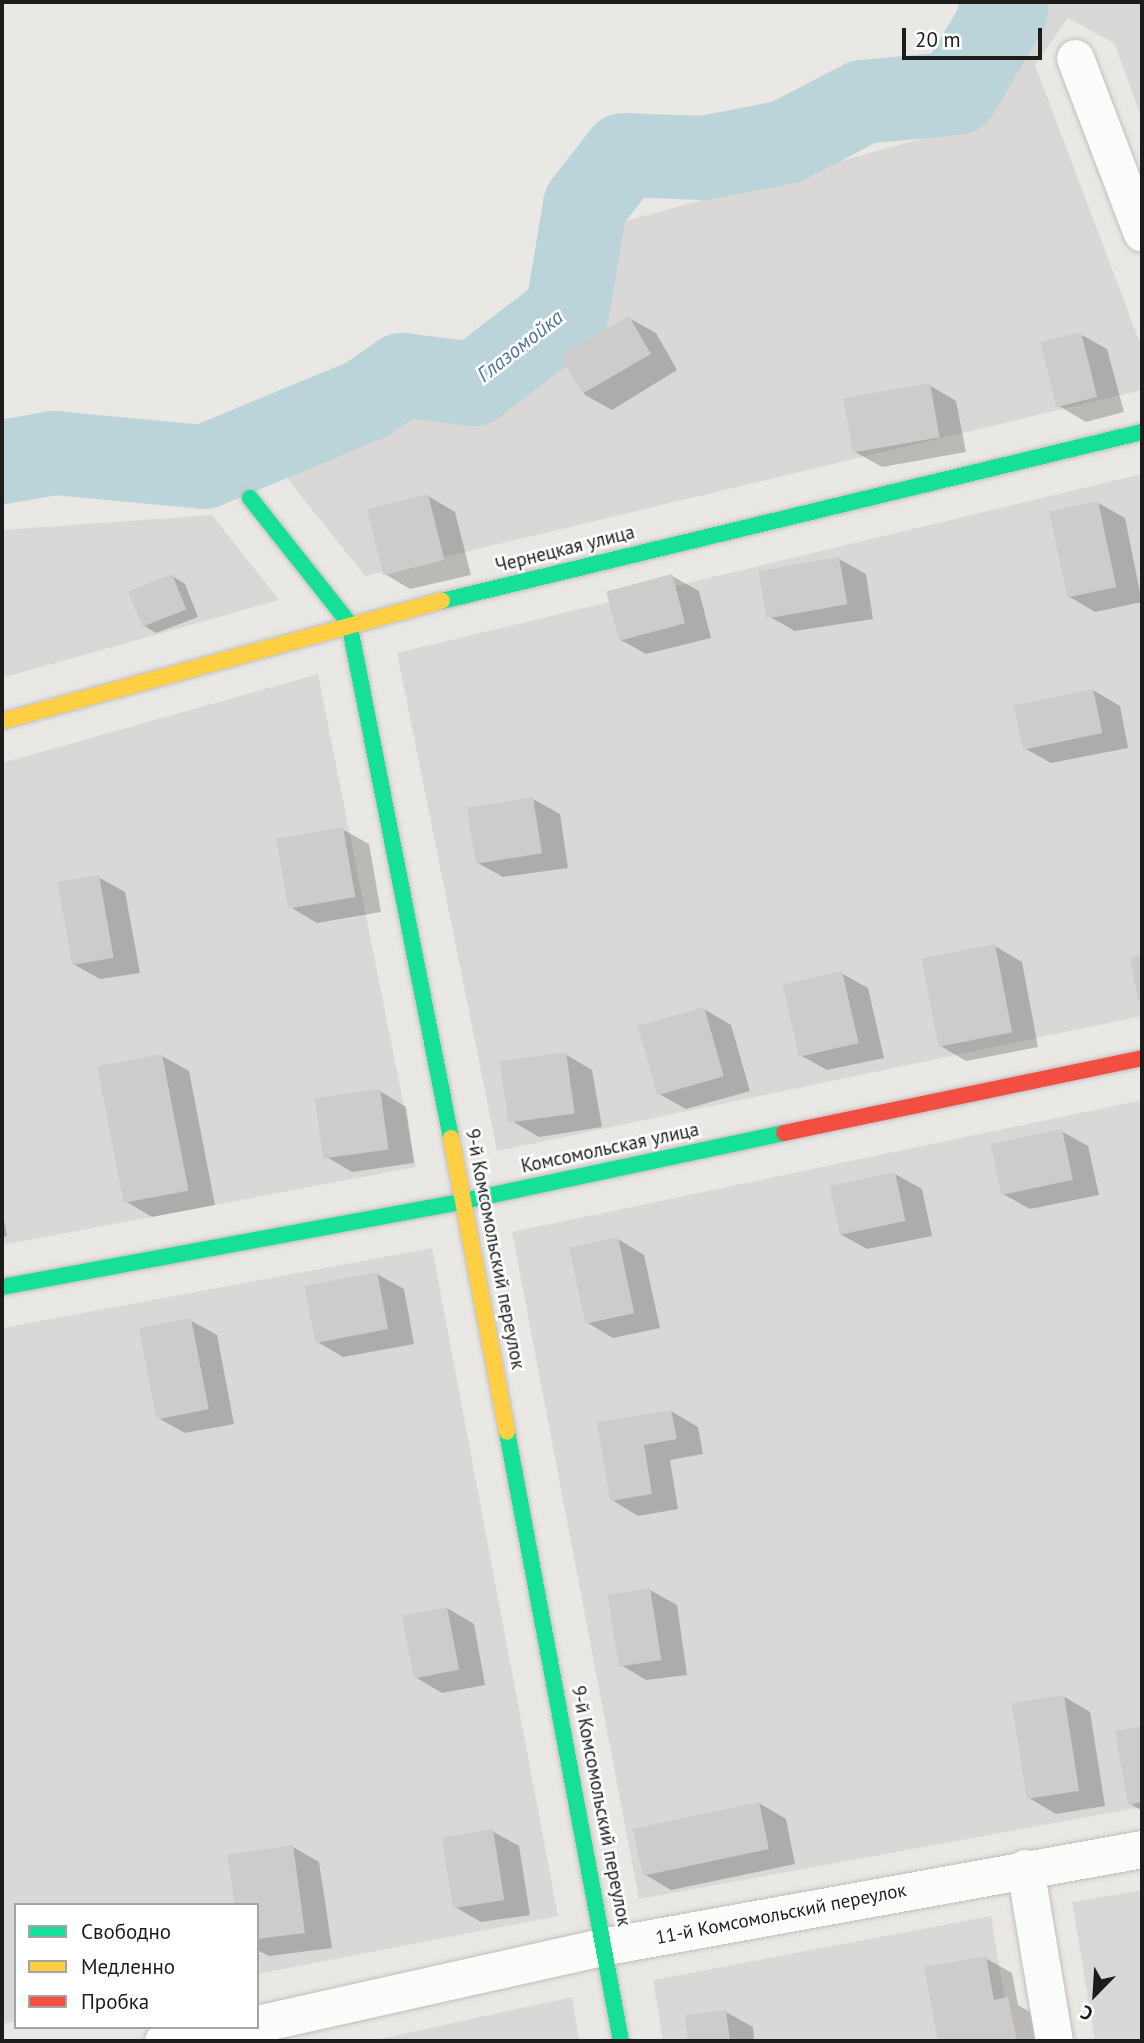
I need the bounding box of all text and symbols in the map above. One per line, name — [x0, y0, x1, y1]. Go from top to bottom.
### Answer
scale bar — [906, 14, 1046, 58]
text: 20 m — [915, 26, 961, 53]
water label: Глазомойка — [472, 305, 568, 387]
street label: Чернецкая улица — [493, 521, 637, 577]
street label: Комсомольская улица — [519, 1118, 701, 1178]
street label: 9-й Комсомольский переулок — [460, 1127, 530, 1371]
street label: 9-й Комсомольский переулок — [566, 1684, 636, 1928]
street label: 11-й Комсомольский переулок — [654, 1878, 908, 1950]
legend — [14, 1903, 259, 2029]
text: Свободно — [81, 1918, 171, 1945]
text: Медленно — [81, 1953, 175, 1980]
north arrow — [1060, 1959, 1130, 2029]
text: Пробка — [81, 1988, 149, 2015]
text: С — [1077, 2000, 1096, 2026]

